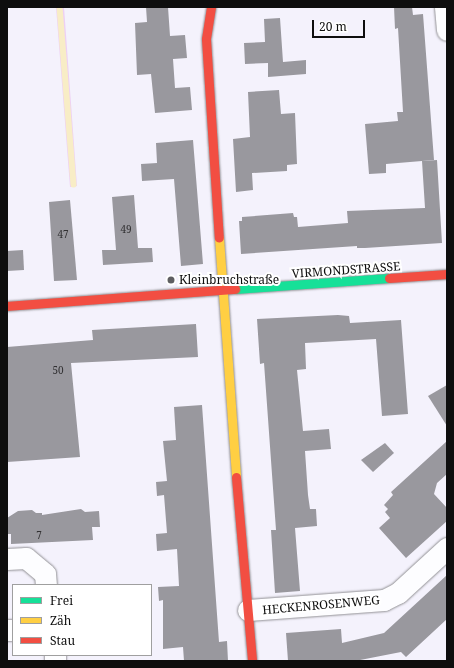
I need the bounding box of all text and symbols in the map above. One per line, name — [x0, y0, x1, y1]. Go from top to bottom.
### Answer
scale bar — [314, 12, 367, 38]
text: 20 m — [319, 18, 347, 35]
house number: 49 — [120, 224, 132, 236]
house number: 47 — [57, 229, 69, 241]
street label: VIRMONDSTRASSE — [291, 259, 401, 281]
place label: Kleinbruchstraße — [179, 273, 279, 287]
marker: Kleinbruchstraße — [166, 275, 176, 285]
house number: 50 — [52, 365, 64, 377]
house number: 7 — [36, 530, 42, 542]
legend — [12, 584, 152, 656]
text: Frei — [50, 592, 73, 609]
street label: HECKENROSENWEG — [262, 593, 380, 617]
text: Zäh — [50, 612, 71, 629]
text: Stau — [50, 632, 75, 649]

